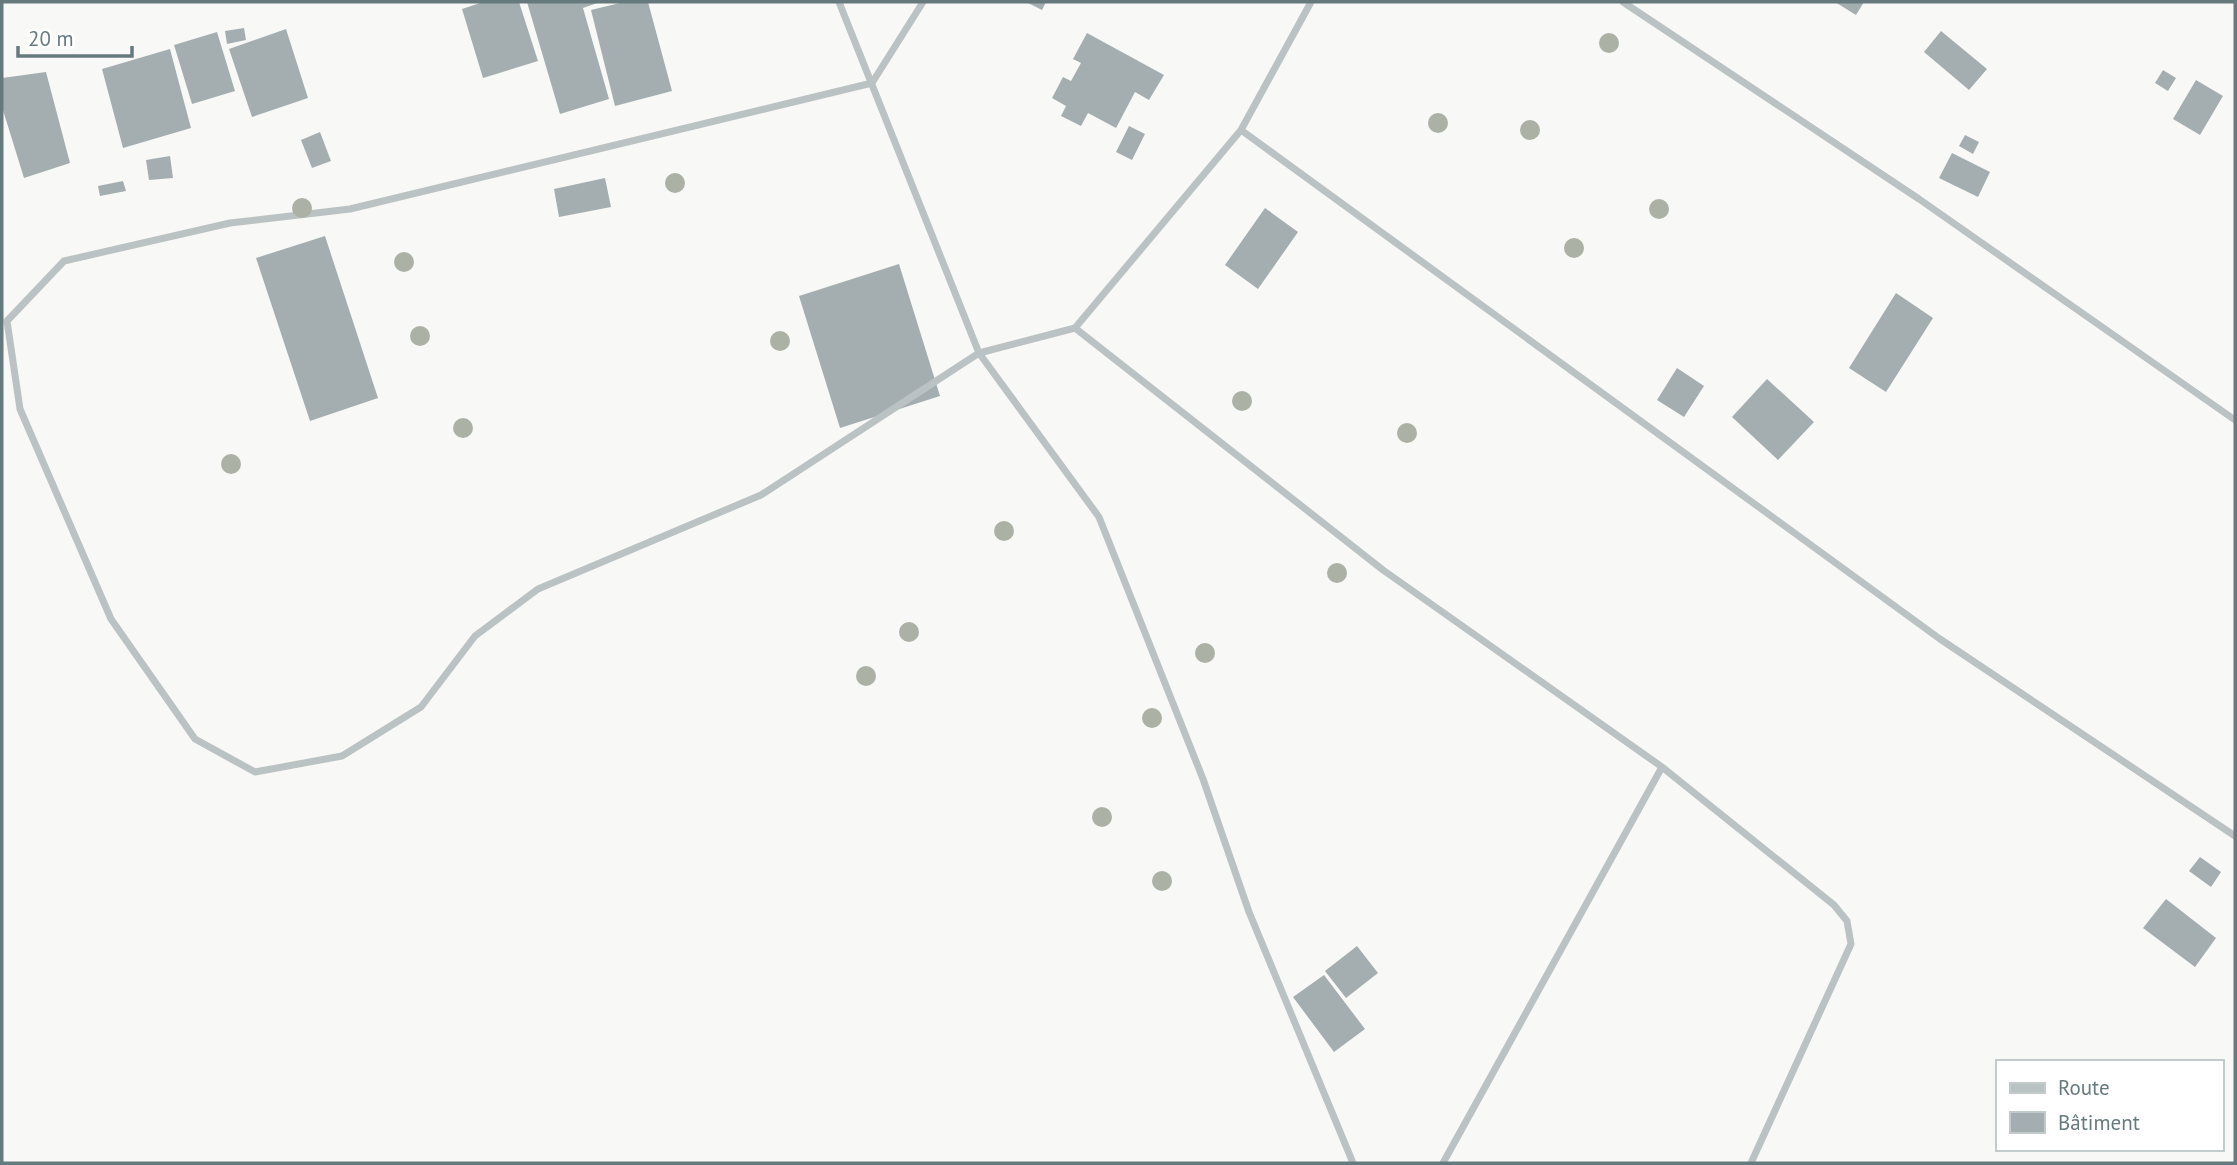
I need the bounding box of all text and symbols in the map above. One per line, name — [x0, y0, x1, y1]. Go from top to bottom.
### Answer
scale bar — [18, 14, 131, 58]
text: 20 m — [28, 25, 74, 52]
legend — [1996, 1060, 2223, 1151]
text: Route — [2058, 1074, 2110, 1101]
text: Bâtiment — [2058, 1109, 2140, 1136]

